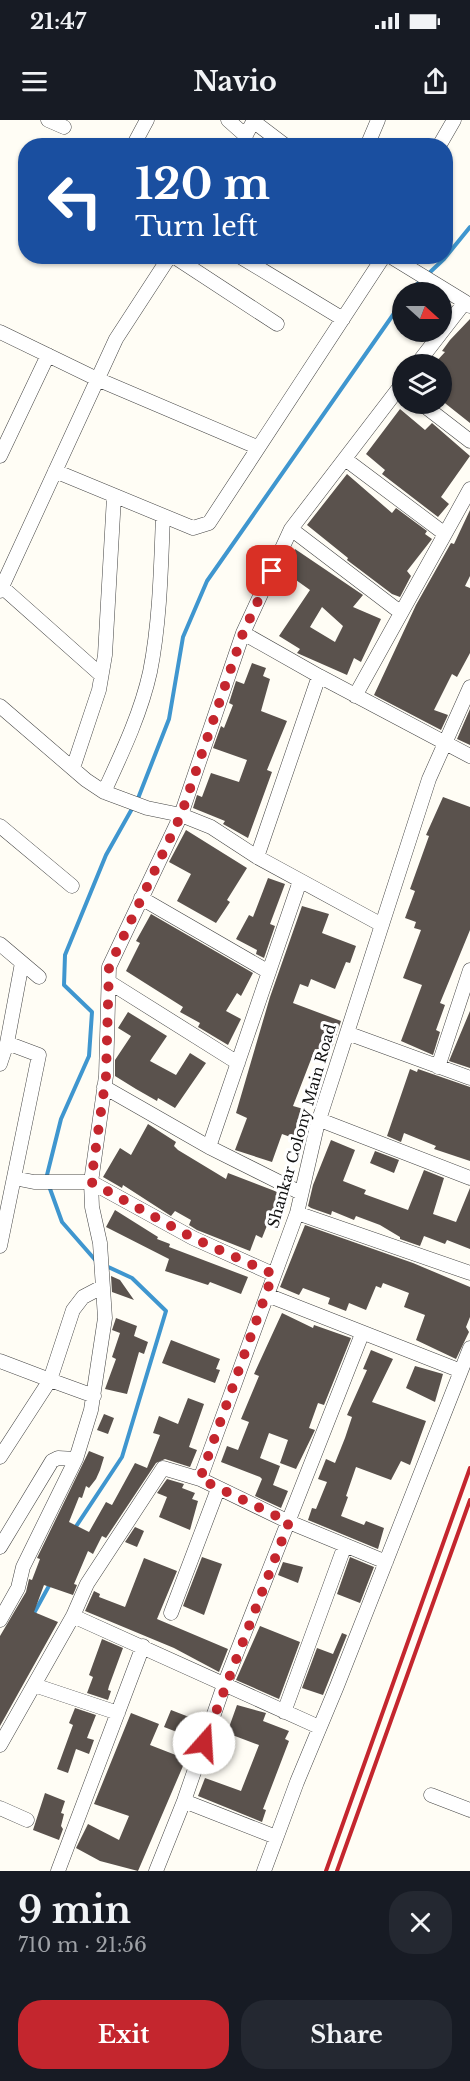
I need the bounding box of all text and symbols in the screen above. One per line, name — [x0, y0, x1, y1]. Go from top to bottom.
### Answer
text: 21:47 — [30, 8, 86, 35]
icon: menu — [18, 65, 51, 98]
text: Navio — [193, 65, 277, 98]
icon: share — [419, 65, 452, 98]
text: 120 m — [135, 158, 270, 210]
icon: left — [36, 162, 114, 240]
text: Turn left — [135, 210, 258, 243]
north arrow — [392, 282, 452, 342]
map controls — [392, 282, 452, 414]
button: layers — [392, 354, 452, 414]
pin — [246, 545, 297, 596]
icon: arrive — [255, 554, 288, 587]
street label: Shankar Colony Main Road — [263, 1022, 340, 1230]
position arrow — [172, 1711, 236, 1775]
text: 9 min — [18, 1888, 131, 1933]
button: close — [389, 1891, 452, 1954]
text: 710 m · 21:56 — [18, 1933, 147, 1957]
button: Exit — [18, 2000, 229, 2069]
button: Share — [241, 2000, 452, 2069]

